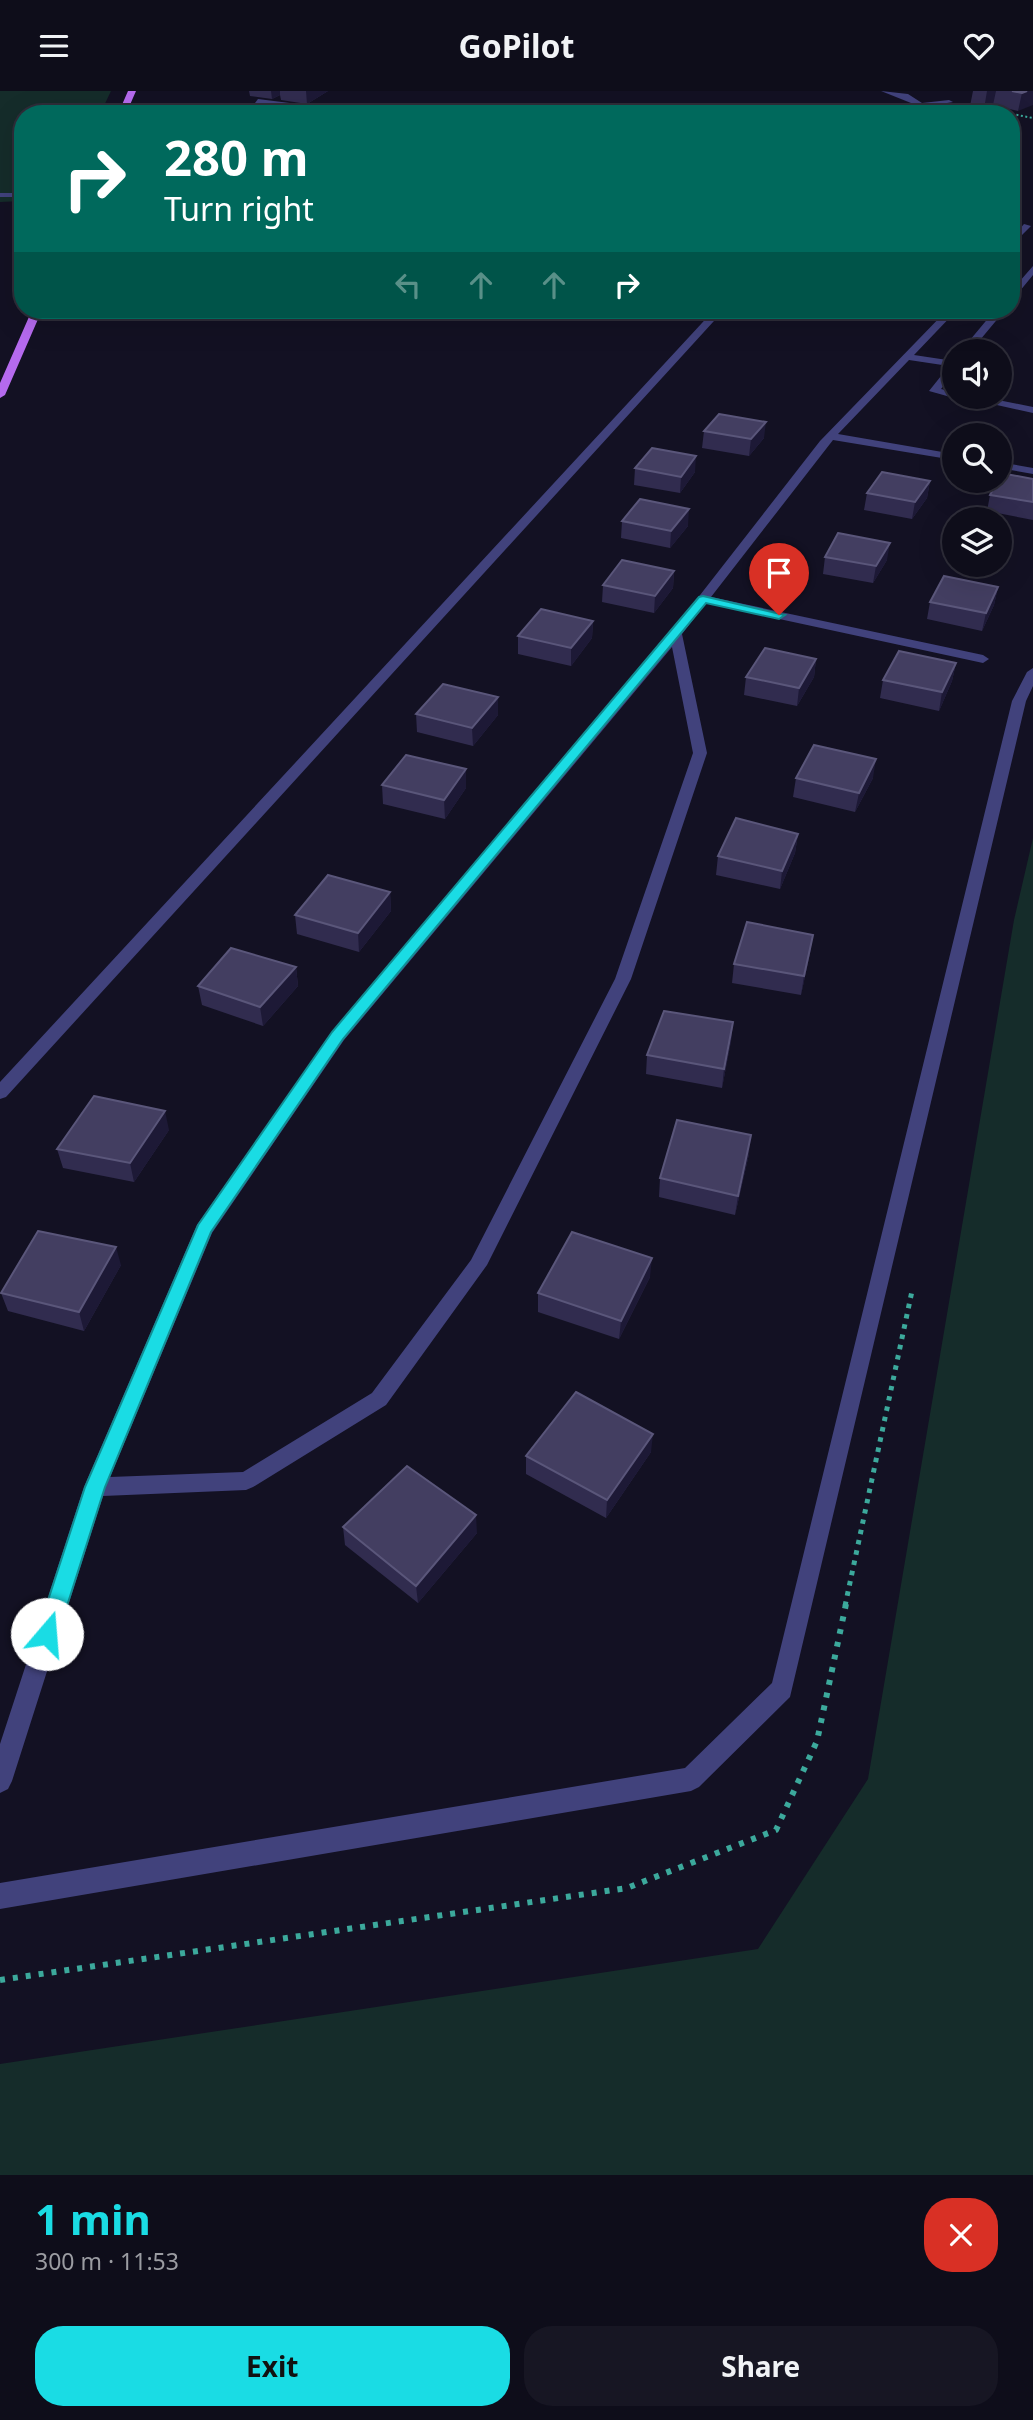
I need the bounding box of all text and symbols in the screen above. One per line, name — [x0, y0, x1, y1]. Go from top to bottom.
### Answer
text: GoPilot — [458, 24, 575, 67]
icon: menu — [35, 27, 73, 65]
icon: heart — [960, 27, 998, 65]
text: 280 m — [164, 124, 309, 190]
icon: right — [49, 133, 140, 224]
text: Turn right — [164, 187, 314, 230]
icon: left — [389, 266, 427, 304]
icon: ahead — [462, 266, 500, 304]
icon: ahead — [535, 266, 573, 304]
icon: right — [608, 266, 646, 304]
map controls — [942, 339, 1012, 577]
button: sound — [942, 339, 1012, 409]
button: search — [942, 423, 1012, 493]
button: layers — [942, 507, 1012, 577]
pin — [749, 543, 809, 615]
icon: arrive — [760, 554, 798, 592]
position arrow — [10, 1597, 84, 1671]
text: 1 min — [35, 2190, 151, 2247]
button: close — [924, 2198, 998, 2272]
text: 300 m · 11:53 — [35, 2245, 179, 2277]
button: Exit — [35, 2326, 510, 2406]
button: Share — [524, 2326, 998, 2406]

